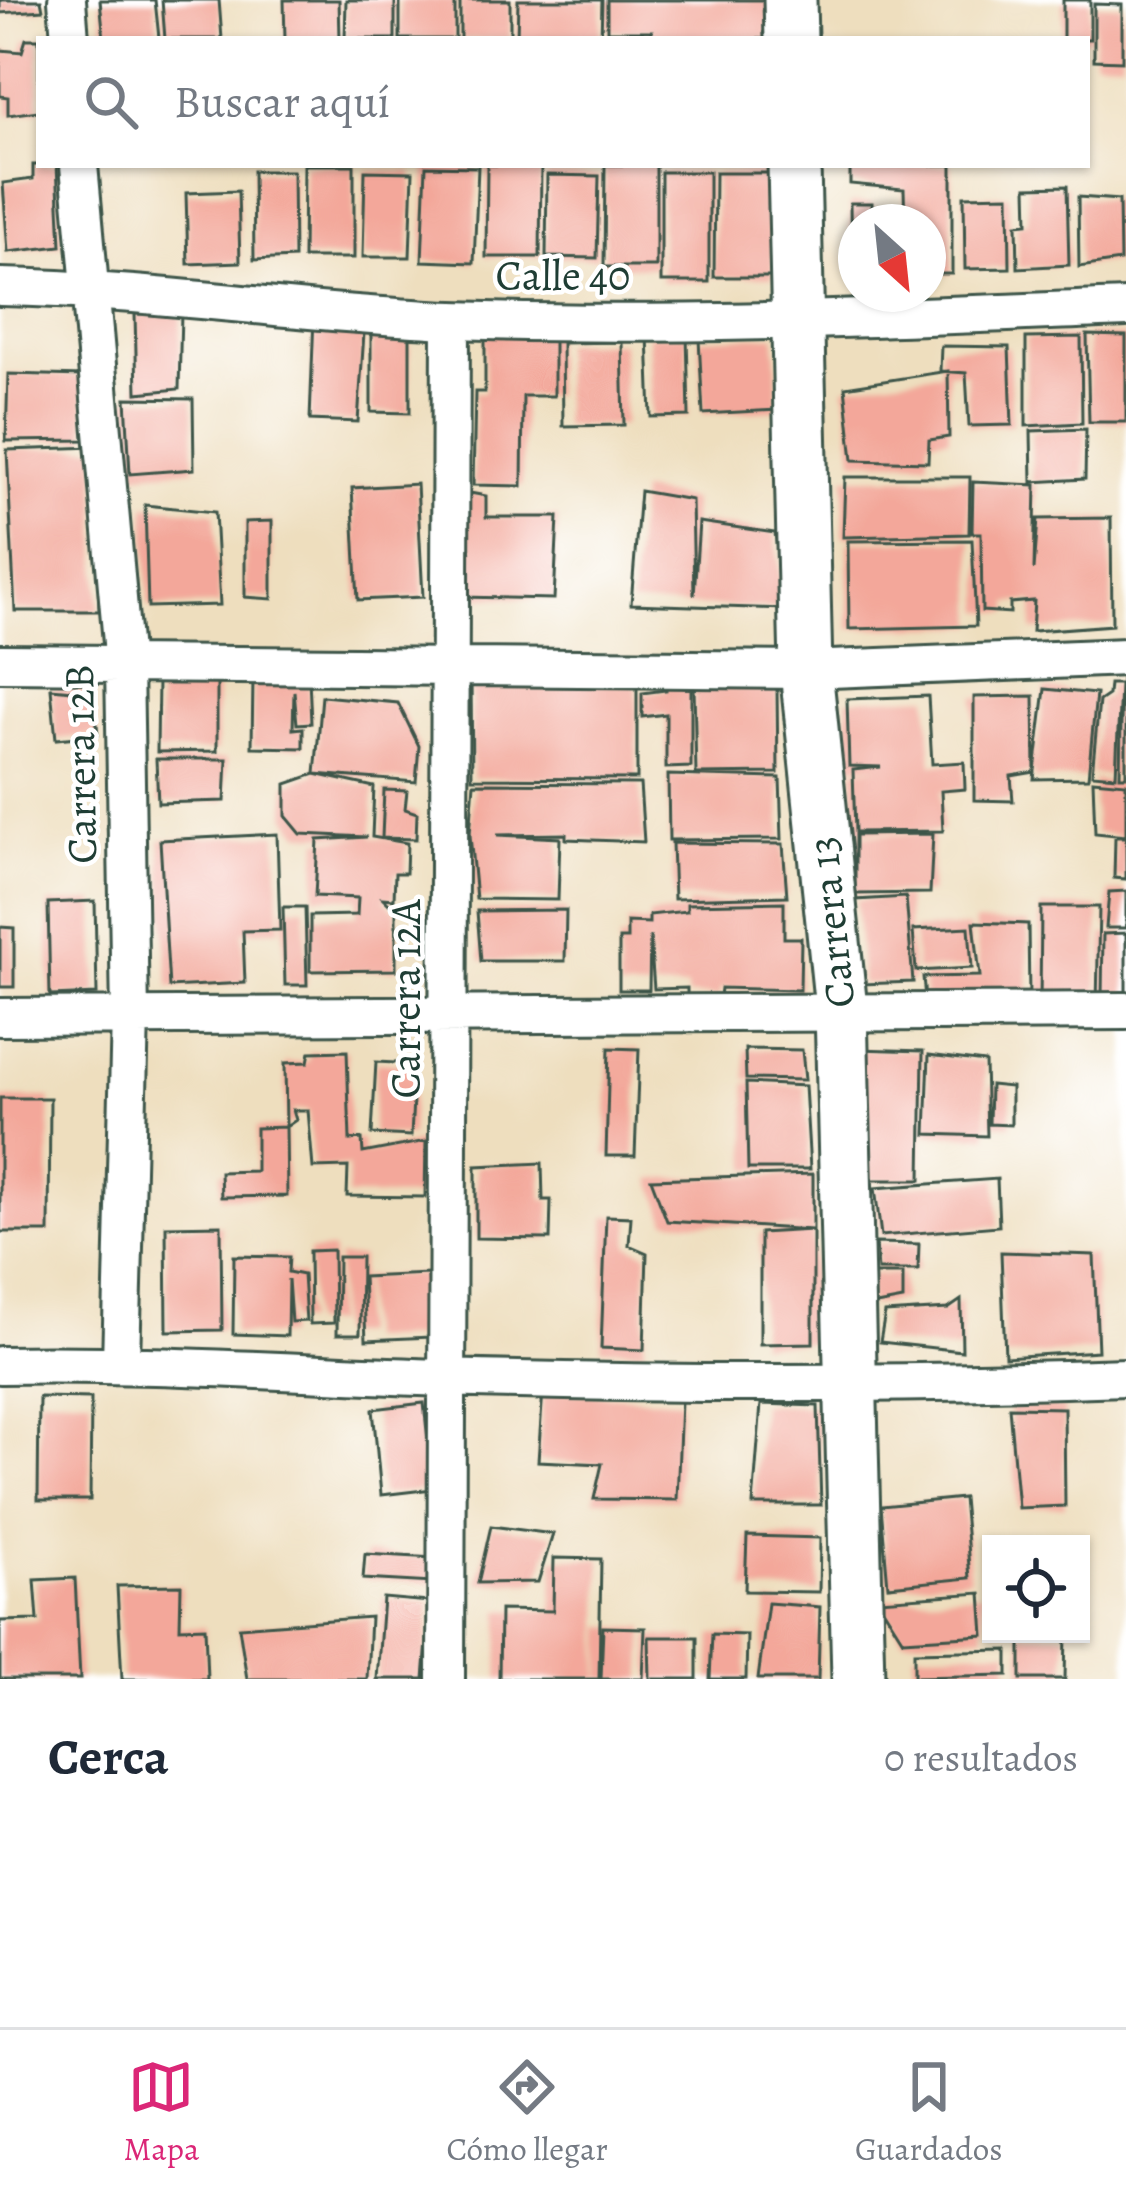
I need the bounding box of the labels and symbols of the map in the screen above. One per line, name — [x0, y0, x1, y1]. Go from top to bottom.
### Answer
north arrow — [838, 204, 946, 312]
street label: Calle 40 — [496, 247, 630, 304]
street label: Carrera 12B — [50, 664, 110, 864]
street label: Carrera 13 — [794, 834, 868, 1010]
street label: Carrera 12A — [377, 899, 434, 1098]

